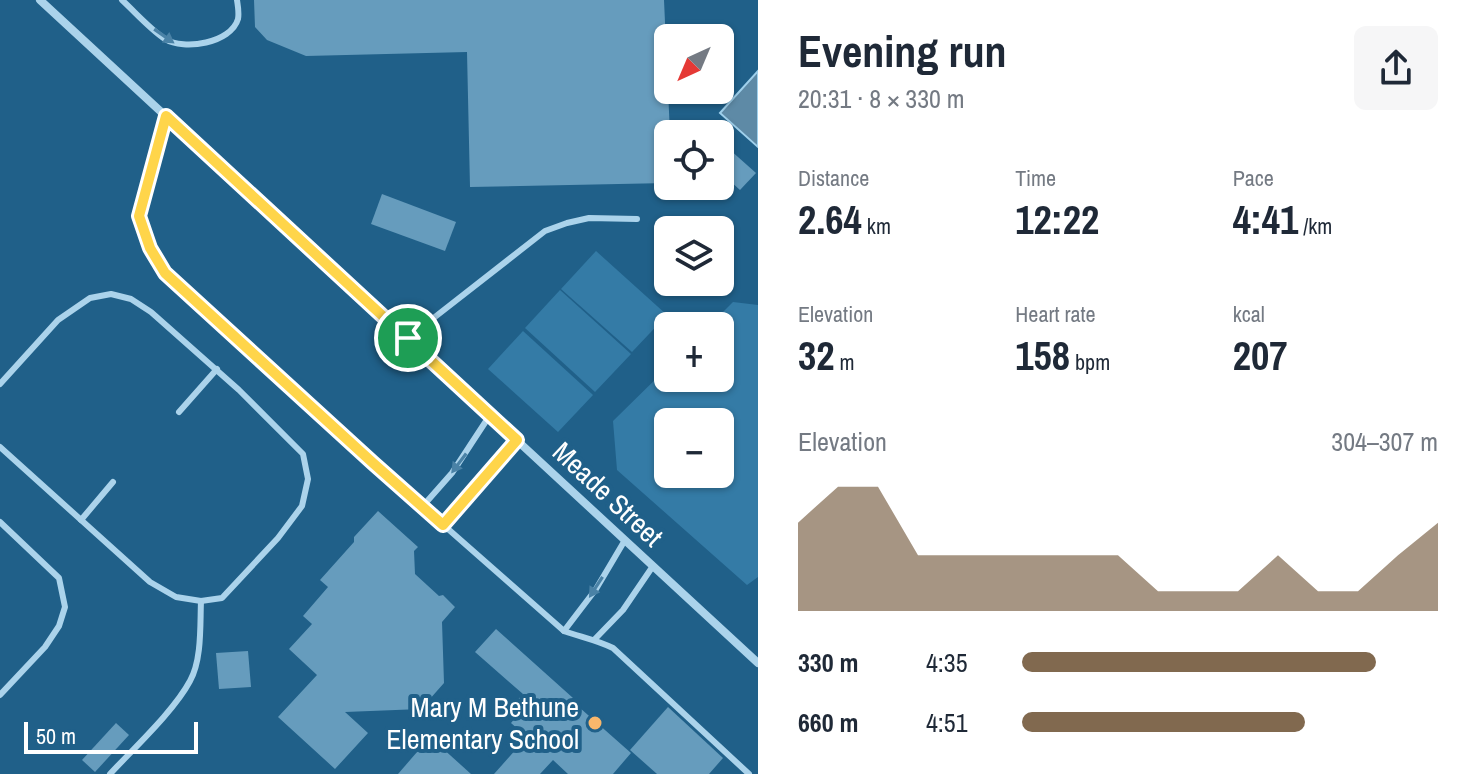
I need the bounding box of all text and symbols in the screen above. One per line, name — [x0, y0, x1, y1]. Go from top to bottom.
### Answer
text: Evening run — [798, 21, 1007, 81]
north arrow — [654, 24, 734, 104]
map controls — [654, 24, 734, 488]
button: share — [1354, 26, 1438, 110]
one-way arrow — [153, 28, 175, 44]
text: 20:31 · 8 × 330 m — [798, 81, 965, 116]
button: locate — [654, 120, 734, 200]
text: Distance — [798, 163, 869, 193]
text: Time — [1015, 163, 1056, 193]
text: Pace — [1233, 163, 1274, 193]
text: 2.64 — [798, 193, 862, 246]
text: 12:22 — [1015, 193, 1099, 246]
text: 4:41 — [1233, 193, 1298, 246]
text: km — [862, 211, 891, 241]
text: /km — [1298, 211, 1332, 241]
button: layers — [654, 216, 734, 296]
text: Elevation — [798, 299, 873, 329]
text: Heart rate — [1015, 299, 1096, 329]
text: kcal — [1233, 299, 1265, 329]
pin — [374, 304, 442, 372]
button: + — [654, 312, 734, 392]
icon: arrive — [386, 316, 430, 360]
text: 32 — [798, 329, 834, 382]
text: 158 — [1015, 329, 1070, 382]
text: 207 — [1233, 329, 1287, 382]
text: m — [834, 347, 855, 377]
text: bpm — [1070, 347, 1110, 377]
button: − — [654, 408, 734, 488]
text: Elevation — [798, 424, 887, 459]
text: 304–307 m — [1331, 424, 1438, 459]
street label: Meade Street — [545, 433, 671, 555]
one-way arrow — [451, 453, 467, 473]
one-way arrow — [589, 576, 604, 597]
text: 330 m — [798, 645, 858, 680]
text: 4:35 — [926, 645, 968, 680]
place label: Mary M Bethune Elementary School — [386, 688, 579, 758]
text: 660 m — [798, 705, 858, 740]
text: 4:51 — [926, 705, 968, 740]
marker: Mary M Bethune Elementary School — [586, 714, 604, 732]
scale bar — [24, 718, 198, 754]
text: 50 m — [36, 721, 76, 751]

